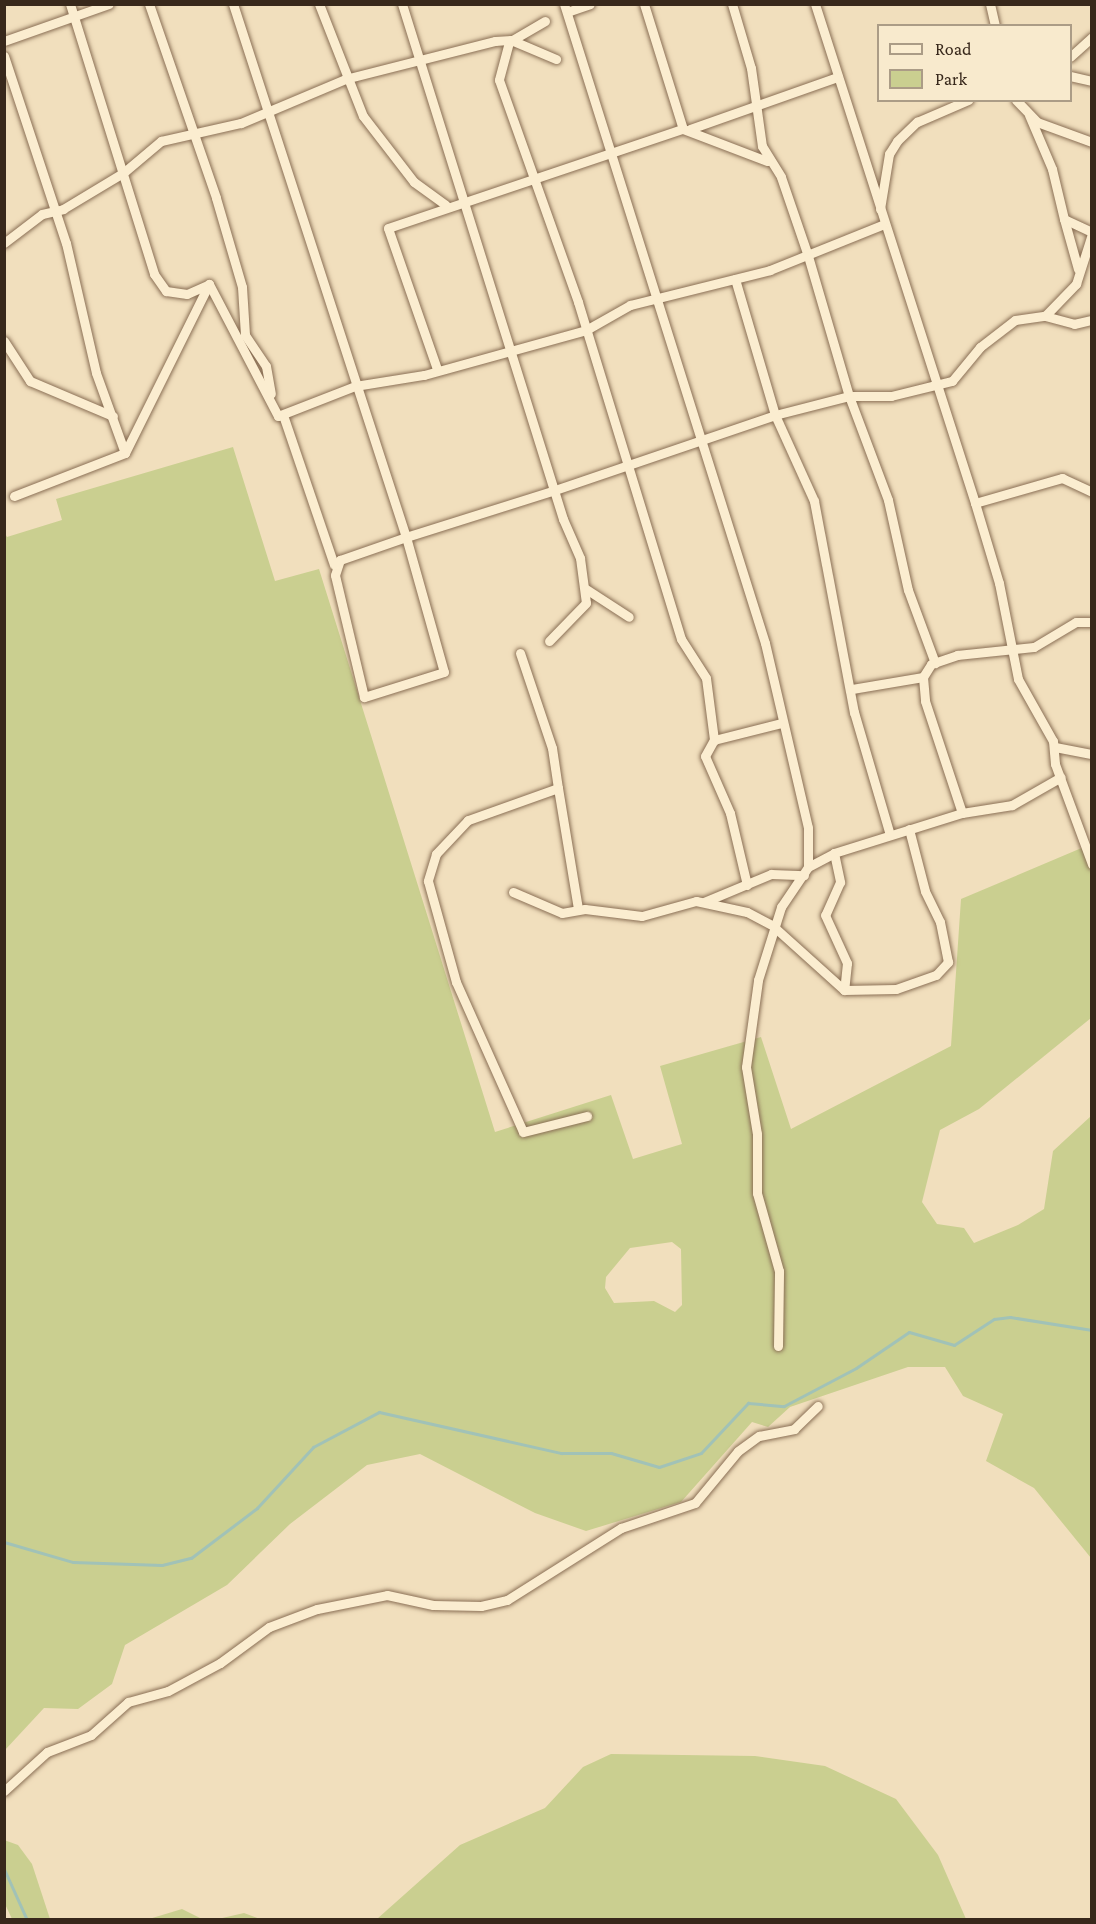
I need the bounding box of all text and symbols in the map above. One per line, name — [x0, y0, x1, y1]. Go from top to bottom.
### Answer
legend — [877, 24, 1072, 102]
text: Road — [935, 39, 972, 59]
text: Park — [935, 69, 967, 89]

